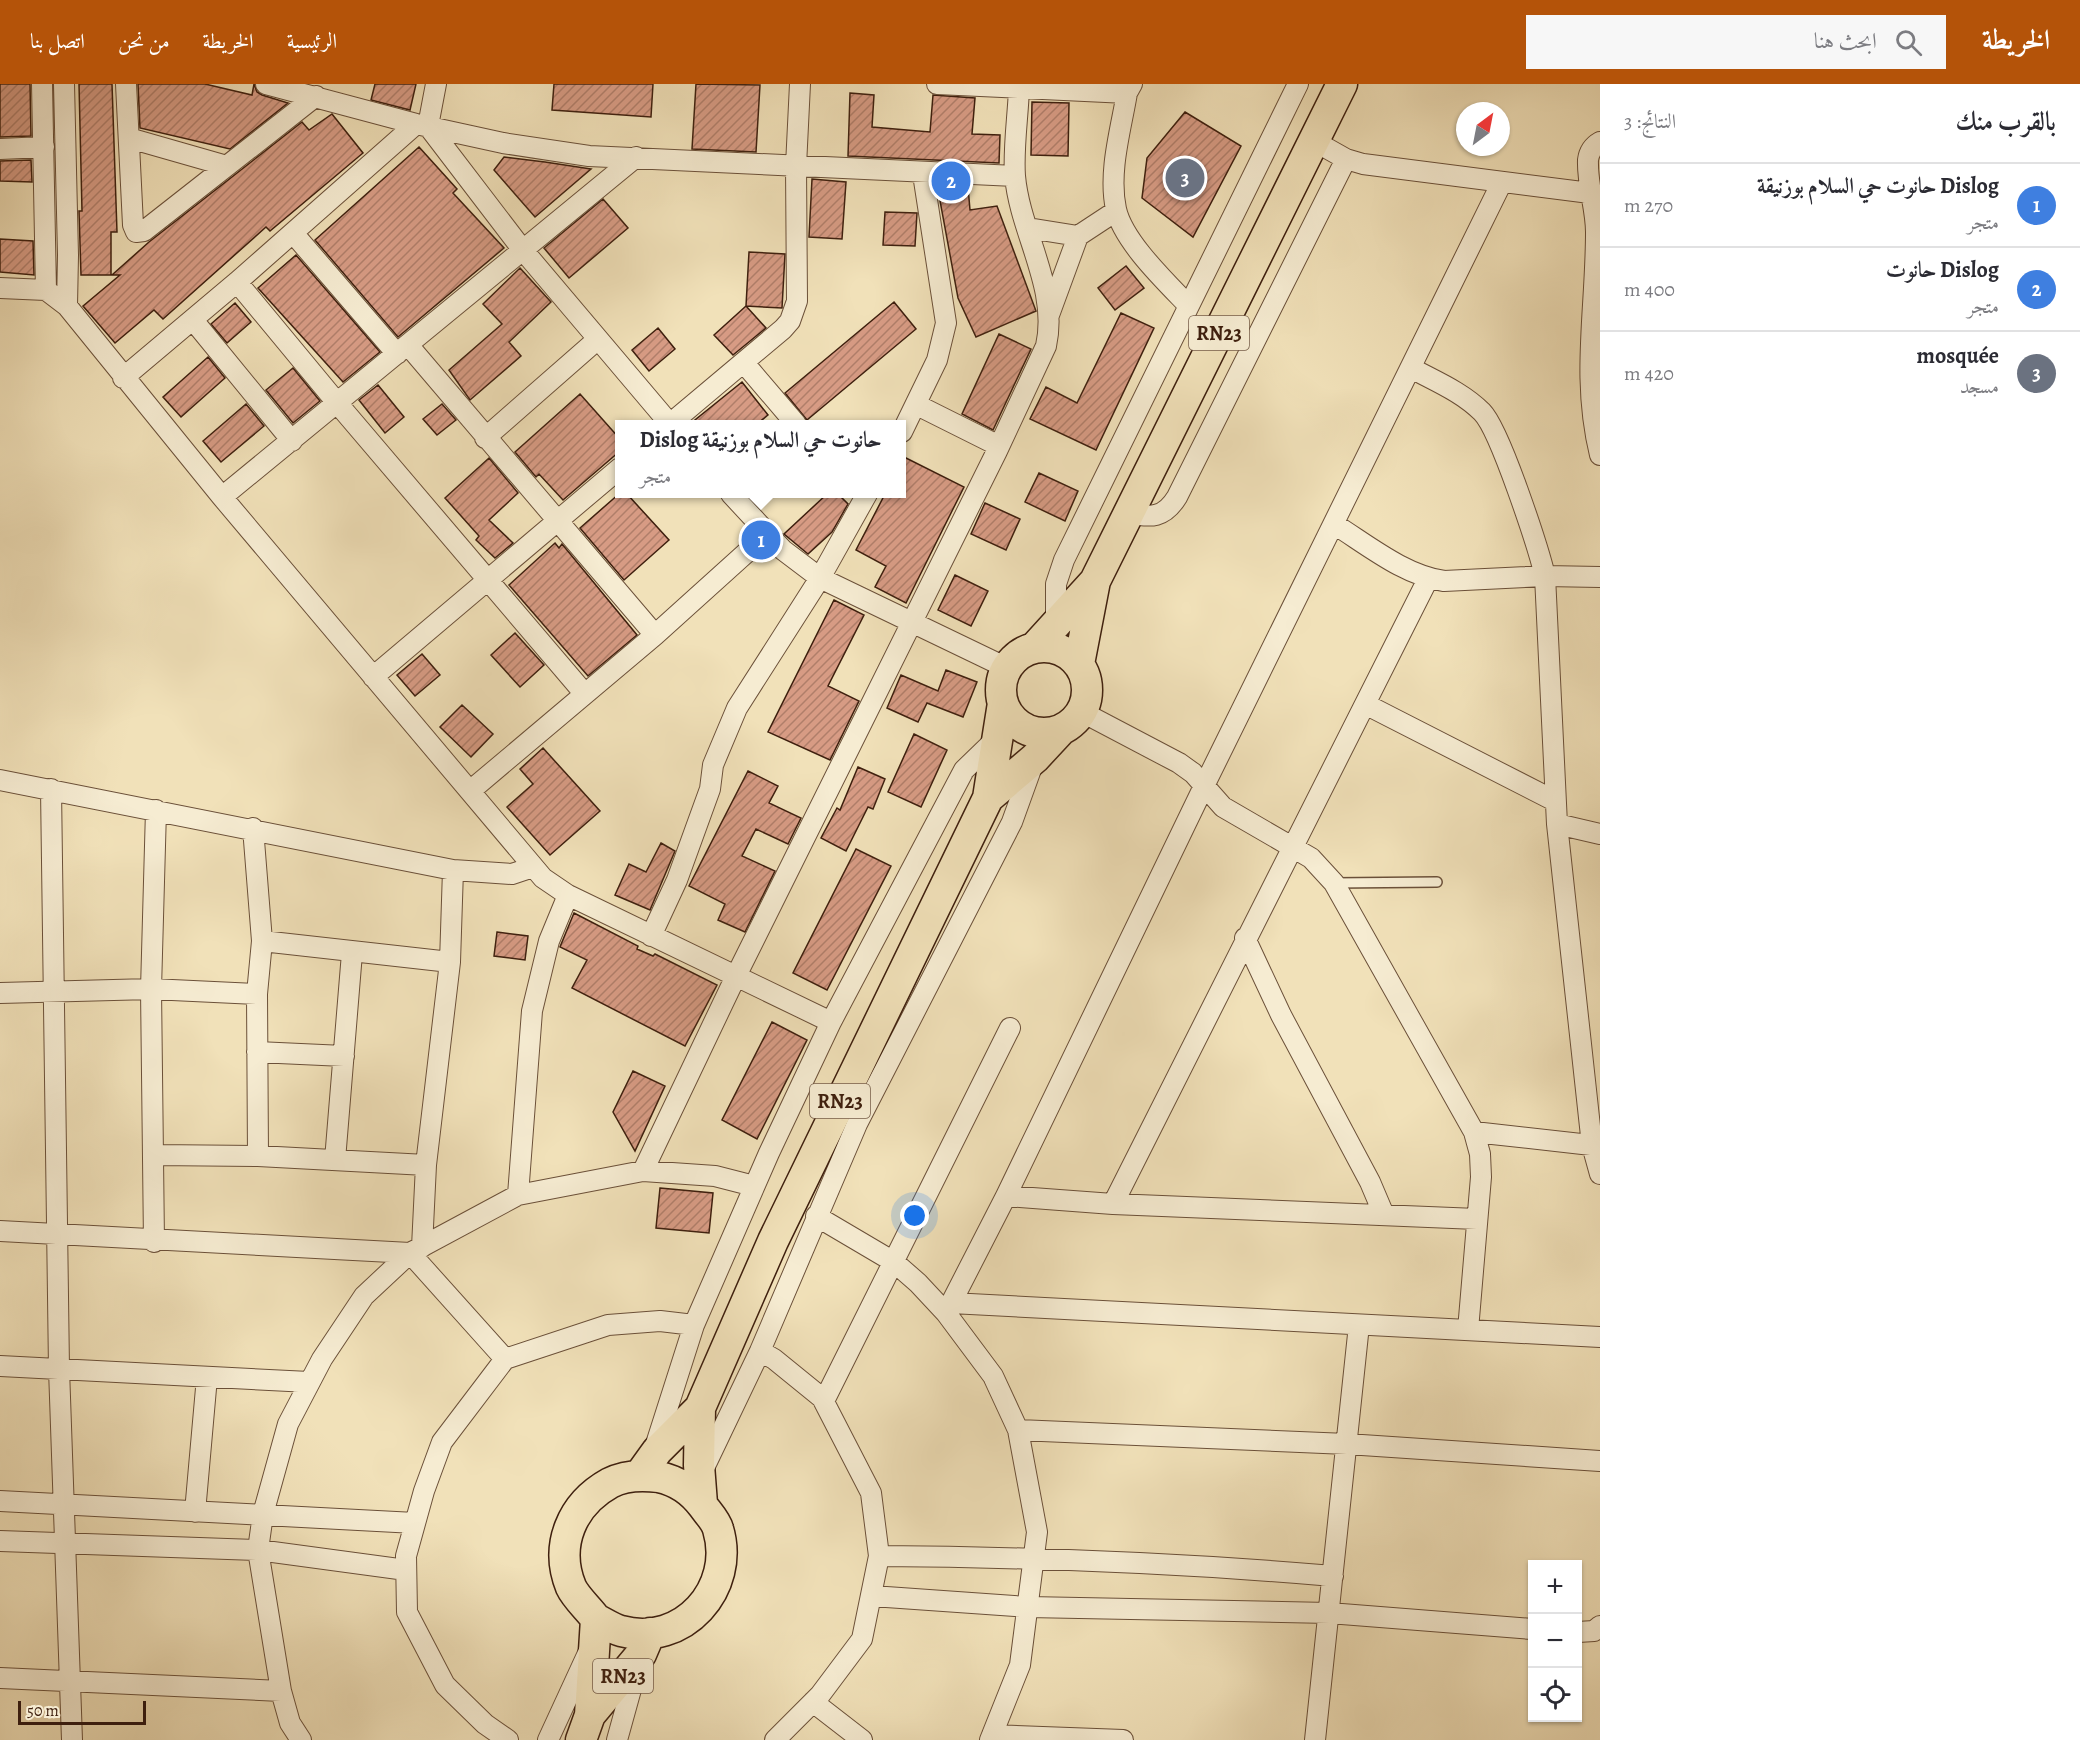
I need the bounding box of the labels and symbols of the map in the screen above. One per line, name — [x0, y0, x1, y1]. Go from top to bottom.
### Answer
north arrow — [1456, 102, 1510, 156]
pin: 3 — [1166, 156, 1204, 200]
pin: 2 — [932, 158, 970, 204]
road number: RN23 — [1189, 316, 1249, 350]
pin: 1 — [742, 518, 780, 562]
road number: RN23 — [810, 1084, 870, 1118]
your location — [900, 1201, 929, 1230]
road number: RN23 — [593, 1659, 653, 1693]
scale bar — [18, 1698, 146, 1726]

